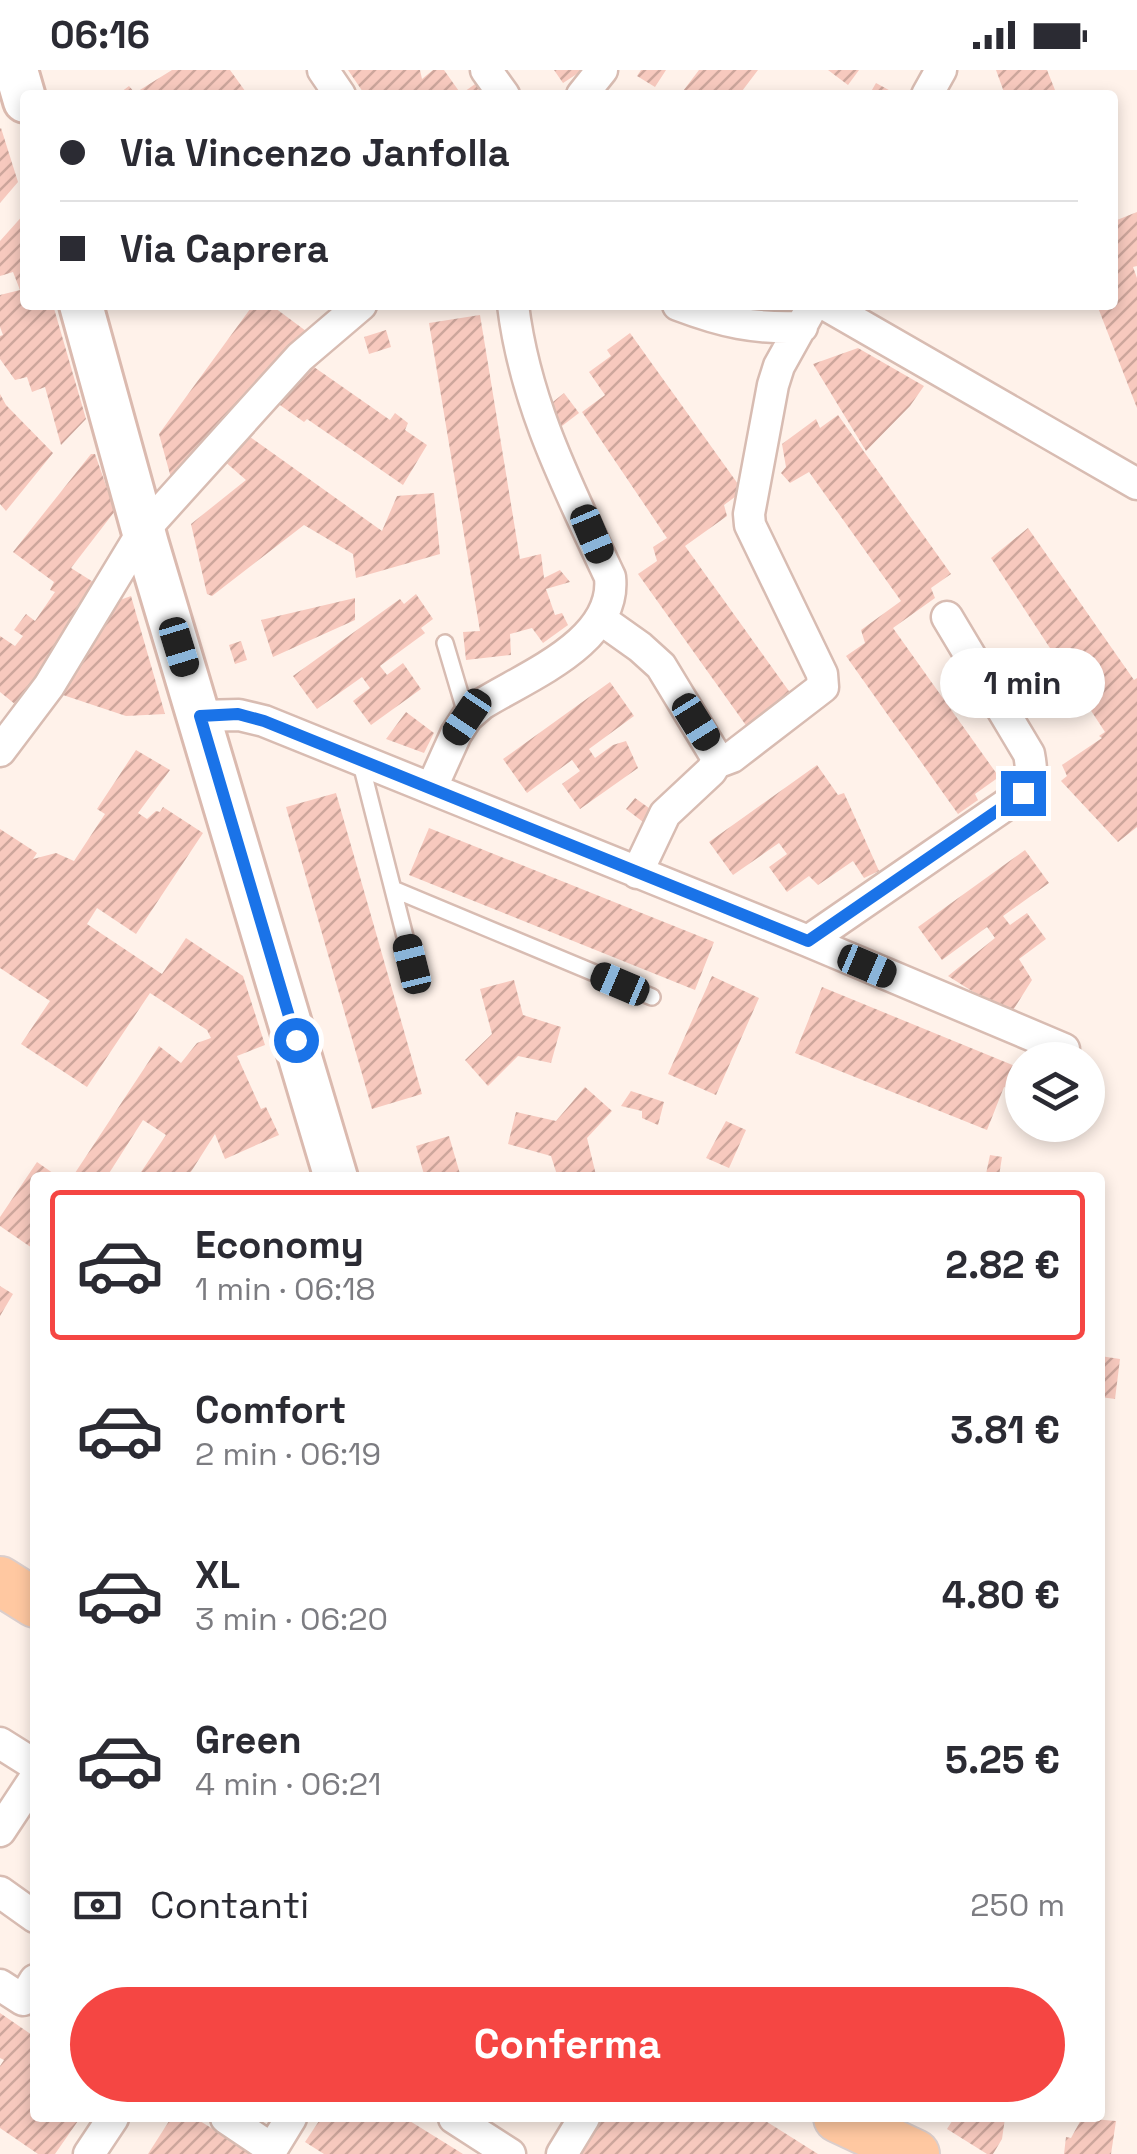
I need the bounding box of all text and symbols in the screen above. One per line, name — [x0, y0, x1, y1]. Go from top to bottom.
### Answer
text: 06:16 — [50, 11, 150, 59]
text: Via Vincenzo Janfolla — [120, 129, 510, 177]
text: Via Caprera — [120, 225, 329, 273]
car — [566, 501, 618, 567]
car — [156, 614, 202, 680]
callout: 1 min — [940, 648, 1106, 718]
text: 1 min — [983, 663, 1062, 703]
car — [438, 684, 496, 750]
car — [667, 689, 725, 755]
route end — [1001, 771, 1046, 816]
car — [390, 931, 434, 997]
car — [834, 940, 900, 992]
car — [587, 958, 653, 1010]
route start — [274, 1018, 319, 1063]
map controls — [1005, 1042, 1105, 1142]
button: layers — [1005, 1042, 1105, 1142]
icon: car — [75, 1220, 165, 1310]
text: Economy — [195, 1221, 364, 1269]
text: 2.82 € — [945, 1241, 1060, 1289]
text: 1 min · 06:18 — [195, 1269, 376, 1309]
icon: car — [75, 1385, 165, 1475]
text: Comfort — [195, 1386, 346, 1434]
text: 3.81 € — [950, 1406, 1060, 1454]
text: 2 min · 06:19 — [195, 1434, 381, 1474]
icon: car — [75, 1550, 165, 1640]
text: XL — [195, 1551, 240, 1599]
text: 4.80 € — [942, 1571, 1060, 1619]
text: 3 min · 06:20 — [195, 1599, 388, 1639]
icon: car — [75, 1715, 165, 1805]
text: Green — [195, 1716, 302, 1764]
text: 5.25 € — [945, 1736, 1060, 1784]
text: 4 min · 06:21 — [195, 1764, 382, 1804]
icon: cash — [70, 1878, 125, 1933]
text: Contanti — [150, 1881, 309, 1929]
text: 250 m — [970, 1885, 1065, 1925]
button: Conferma — [70, 1987, 1065, 2102]

